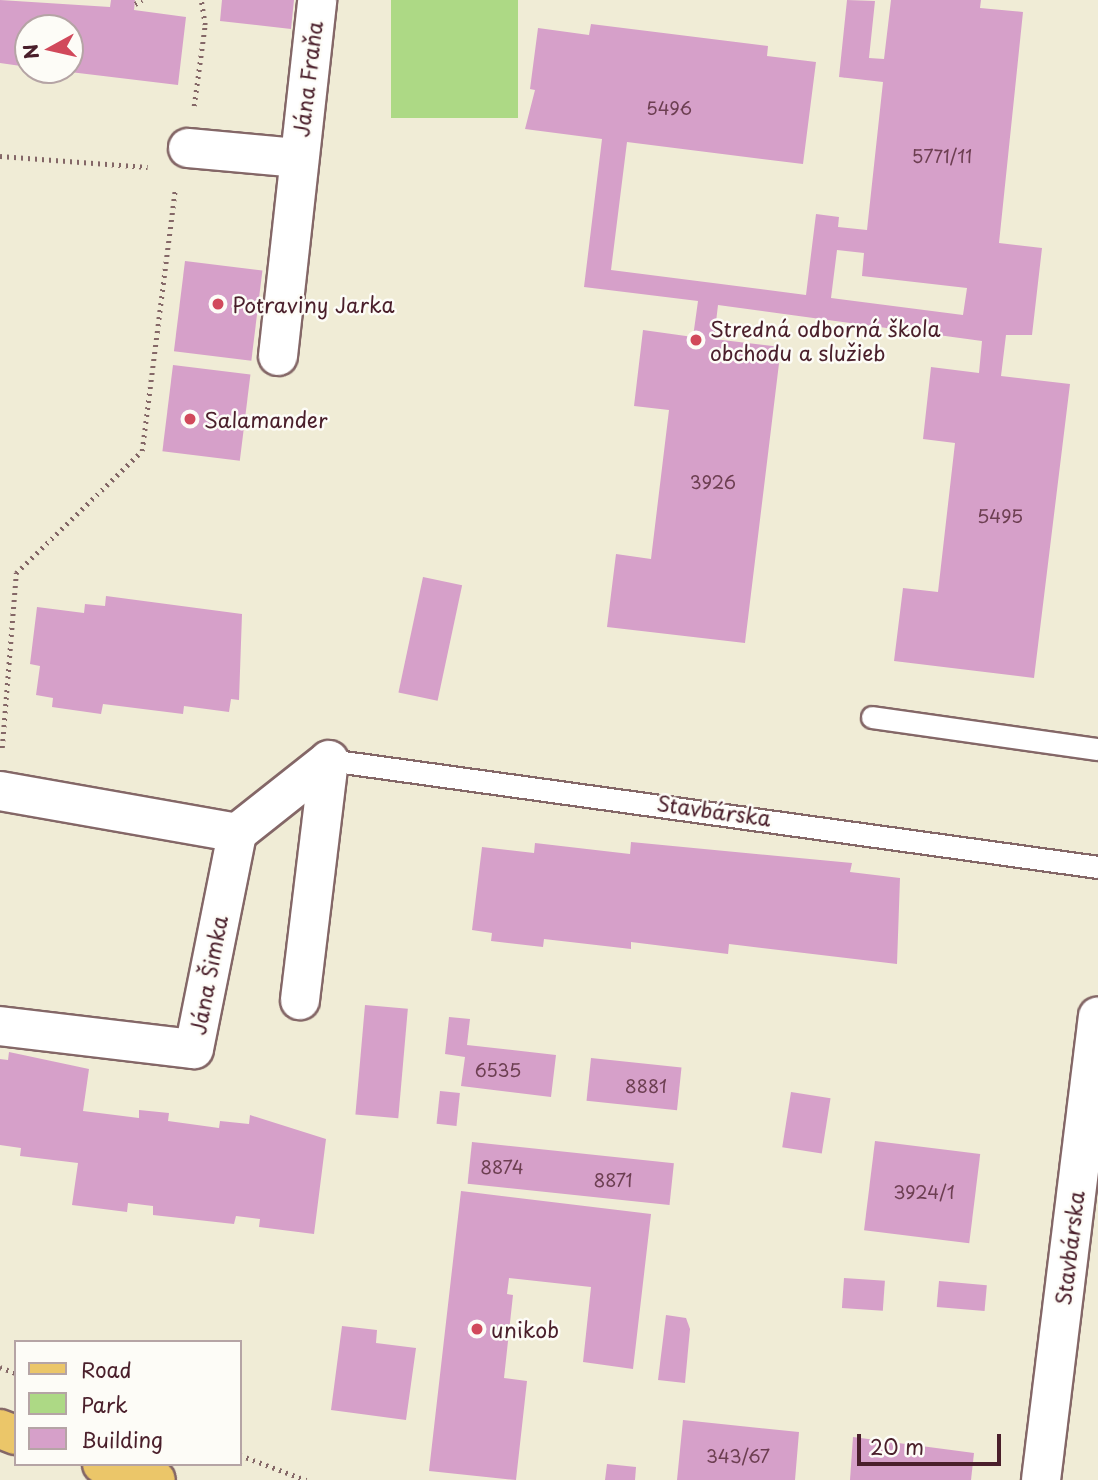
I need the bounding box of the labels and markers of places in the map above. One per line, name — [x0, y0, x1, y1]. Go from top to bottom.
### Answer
place label: Potraviny Jarka — [232, 291, 395, 317]
marker: Potraviny Jarka — [210, 296, 226, 312]
place label: Stredná odborná škola obchodu a služieb — [710, 315, 940, 365]
marker: Stredná odborná škola obchodu a služieb — [688, 332, 704, 348]
place label: Salamander — [204, 406, 328, 432]
marker: Salamander — [182, 411, 198, 427]
place label: unikob — [491, 1316, 559, 1342]
marker: unikob — [469, 1321, 485, 1337]

